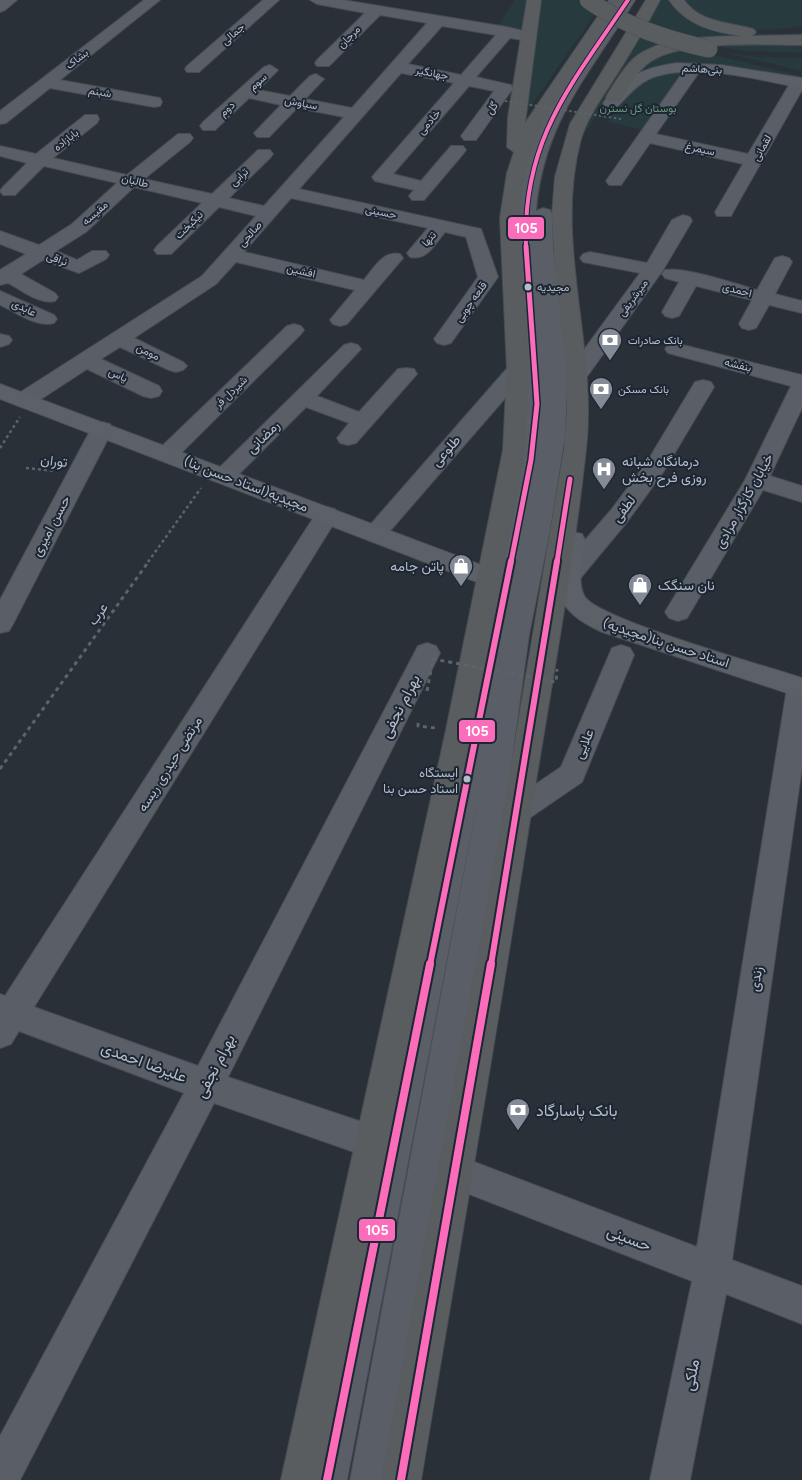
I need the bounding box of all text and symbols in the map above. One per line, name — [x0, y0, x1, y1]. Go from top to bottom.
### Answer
street label: جمالی — [219, 20, 247, 48]
street label: مرجان — [335, 23, 363, 51]
street label: بشاک — [63, 46, 91, 72]
street label: بنی‌هاشم — [682, 61, 722, 78]
street label: جهانگیر — [414, 63, 449, 83]
street label: سوم — [246, 70, 271, 94]
street label: شبنم — [87, 84, 113, 101]
street label: سیاوش — [283, 93, 319, 113]
street label: دوم — [216, 99, 238, 120]
street label: گل — [483, 99, 501, 117]
park label: بوستان گل نسترن — [600, 102, 676, 115]
street label: خادمی — [415, 107, 443, 137]
street label: بابازاده — [51, 126, 81, 154]
street label: لقمانی — [750, 133, 774, 163]
street label: سیمرغ — [684, 140, 716, 160]
street label: ترابی — [227, 165, 252, 189]
street label: طالبان — [120, 172, 150, 190]
street label: مقیسه — [79, 198, 111, 228]
street label: حسینی — [364, 202, 398, 222]
street label: نیکبخت — [172, 208, 206, 242]
line badge: 105 — [507, 216, 545, 240]
street label: صالحی — [235, 218, 265, 250]
text: 105 — [514, 220, 538, 237]
street label: تنها — [419, 229, 439, 249]
street label: نراقی — [45, 249, 69, 269]
street label: افشین — [285, 261, 317, 281]
street label: میرشریفی — [615, 277, 651, 319]
street label: قلعه چوبی — [452, 279, 491, 326]
street label: احمدی — [721, 280, 753, 300]
place label: مجیدیه — [537, 281, 569, 294]
marker: مجیدیه — [523, 282, 533, 292]
street label: عابدی — [10, 297, 39, 319]
bank icon: بانک صادرات — [597, 327, 623, 361]
place label: بانک صادرات — [628, 334, 683, 347]
street label: مومن — [134, 341, 162, 363]
street label: بنفشه — [723, 355, 753, 375]
street label: یاس — [107, 365, 129, 385]
street label: شیردل فر — [211, 373, 250, 412]
bank icon: بانک مسکن — [588, 376, 614, 410]
place label: بانک مسکن — [618, 383, 669, 396]
street label: رمضانی — [243, 417, 283, 457]
street label: طلوعی — [428, 432, 464, 470]
street label: خیابان کارگزار مرادی — [711, 450, 777, 552]
street label: توران — [40, 451, 68, 471]
street label: مجیدیه(استاد حسن بنا) — [181, 452, 311, 516]
place label: درمانگاه شبانه روزی فرح بخش — [622, 453, 707, 488]
hospital icon: درمانگاه شبانه روزی فرح بخش — [591, 456, 617, 490]
street label: لطفی — [608, 492, 640, 526]
street label: حسن امیری — [28, 493, 74, 559]
shop icon: پاتن جامه — [448, 553, 474, 587]
place label: پاتن جامه — [390, 558, 444, 576]
shop icon: نان سنگک — [627, 572, 653, 606]
place label: نان سنگک — [658, 577, 715, 594]
street label: عرب — [84, 599, 112, 629]
street label: استاد حسن بنا(مجیدیه) — [601, 615, 731, 671]
street label: بهرام نجفی — [376, 671, 425, 741]
street label: مرتضی حیدری ریسه — [134, 713, 206, 815]
line badge: 105 — [458, 719, 496, 743]
text: 105 — [465, 723, 489, 740]
street label: علایی — [570, 726, 598, 762]
place label: ایستگاه استاد حسن بنا — [383, 765, 458, 797]
marker: ایستگاه استاد حسن بنا — [462, 774, 472, 784]
street label: زندی — [746, 965, 766, 993]
street label: بهرام نجفی — [191, 1031, 240, 1101]
street label: علیرضا احمدی — [98, 1038, 189, 1087]
bank icon: بانک پاسارگاد — [505, 1097, 531, 1131]
place label: بانک پاسارگاد — [536, 1101, 617, 1122]
line badge: 105 — [358, 1218, 396, 1242]
street label: حسینی — [604, 1221, 654, 1256]
text: 105 — [365, 1222, 389, 1239]
street label: ملکی — [679, 1357, 704, 1393]

